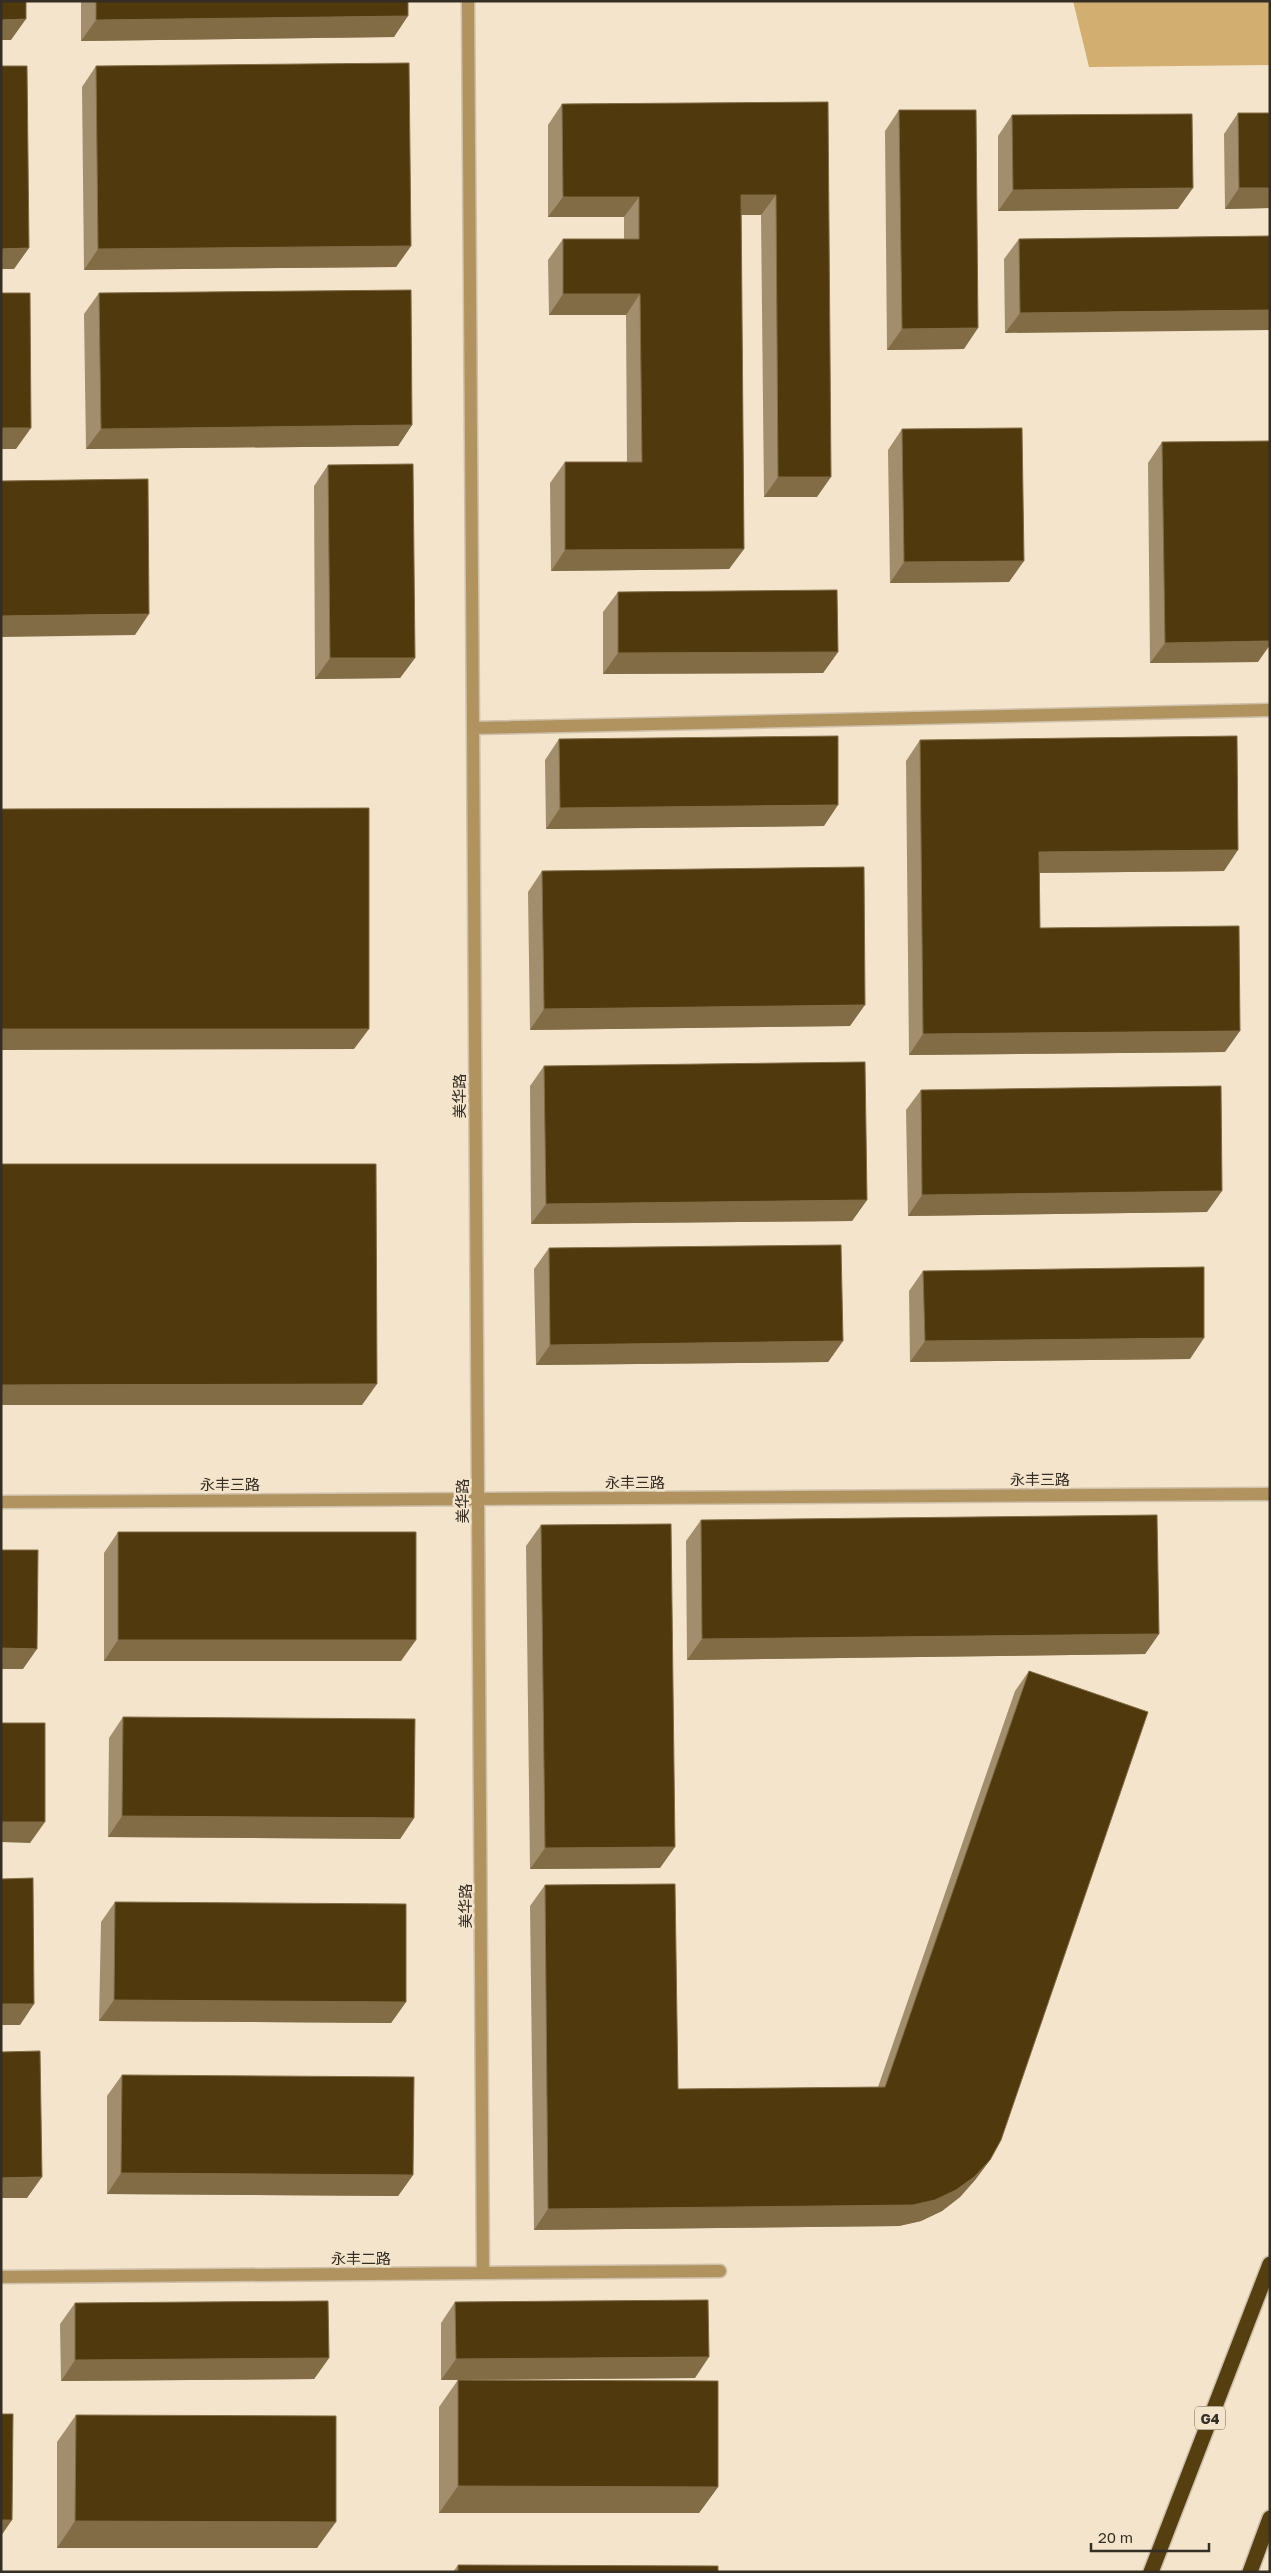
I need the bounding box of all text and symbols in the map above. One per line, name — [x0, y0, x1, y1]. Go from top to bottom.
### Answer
street label: 美华路 — [450, 1073, 468, 1119]
street label: 永丰三路 — [1010, 1470, 1070, 1488]
street label: 永丰三路 — [605, 1473, 665, 1491]
street label: 永丰三路 — [200, 1475, 260, 1493]
street label: 美华路 — [453, 1478, 471, 1524]
street label: 美华路 — [456, 1883, 474, 1929]
street label: 永丰二路 — [331, 2249, 391, 2267]
road number: G4 — [1195, 2406, 1225, 2430]
scale bar — [1091, 2520, 1208, 2552]
text: 20 m — [1098, 2528, 1133, 2546]

